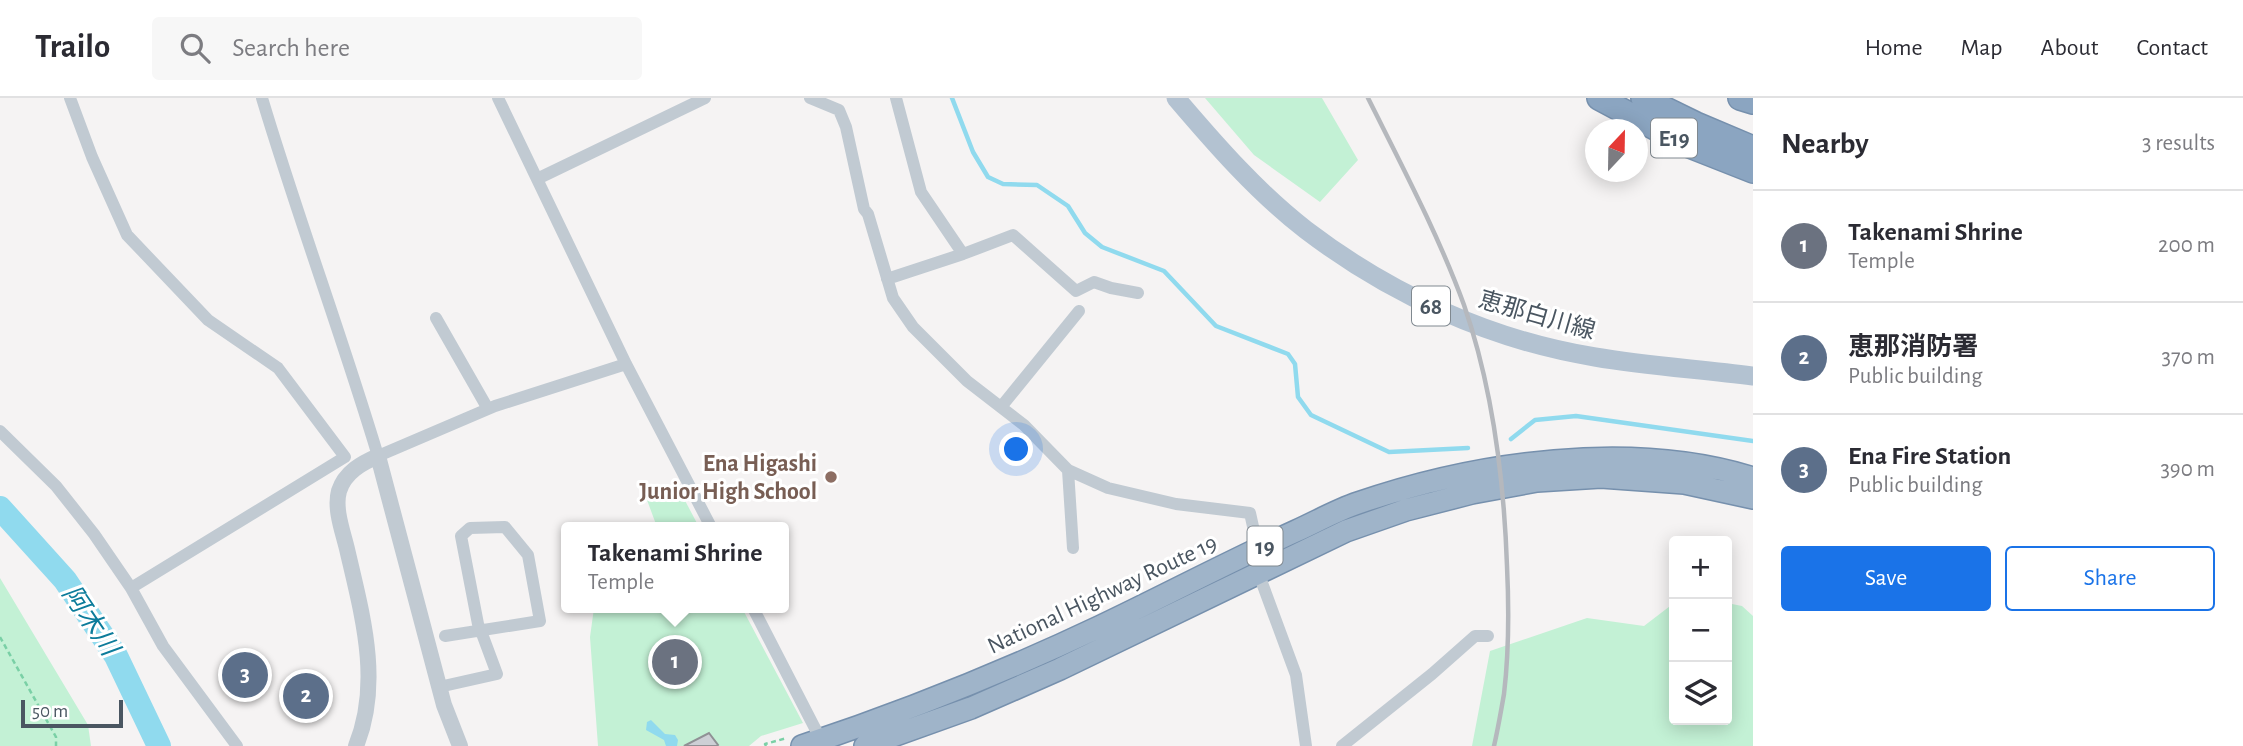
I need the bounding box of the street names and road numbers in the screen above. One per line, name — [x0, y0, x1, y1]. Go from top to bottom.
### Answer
road number: E19 — [1651, 118, 1697, 158]
road number: 68 — [1412, 286, 1450, 326]
street label: 恵那白川線 — [1476, 286, 1598, 344]
road number: 19 — [1248, 526, 1282, 566]
street label: National Highway Route 19 — [984, 531, 1221, 659]

